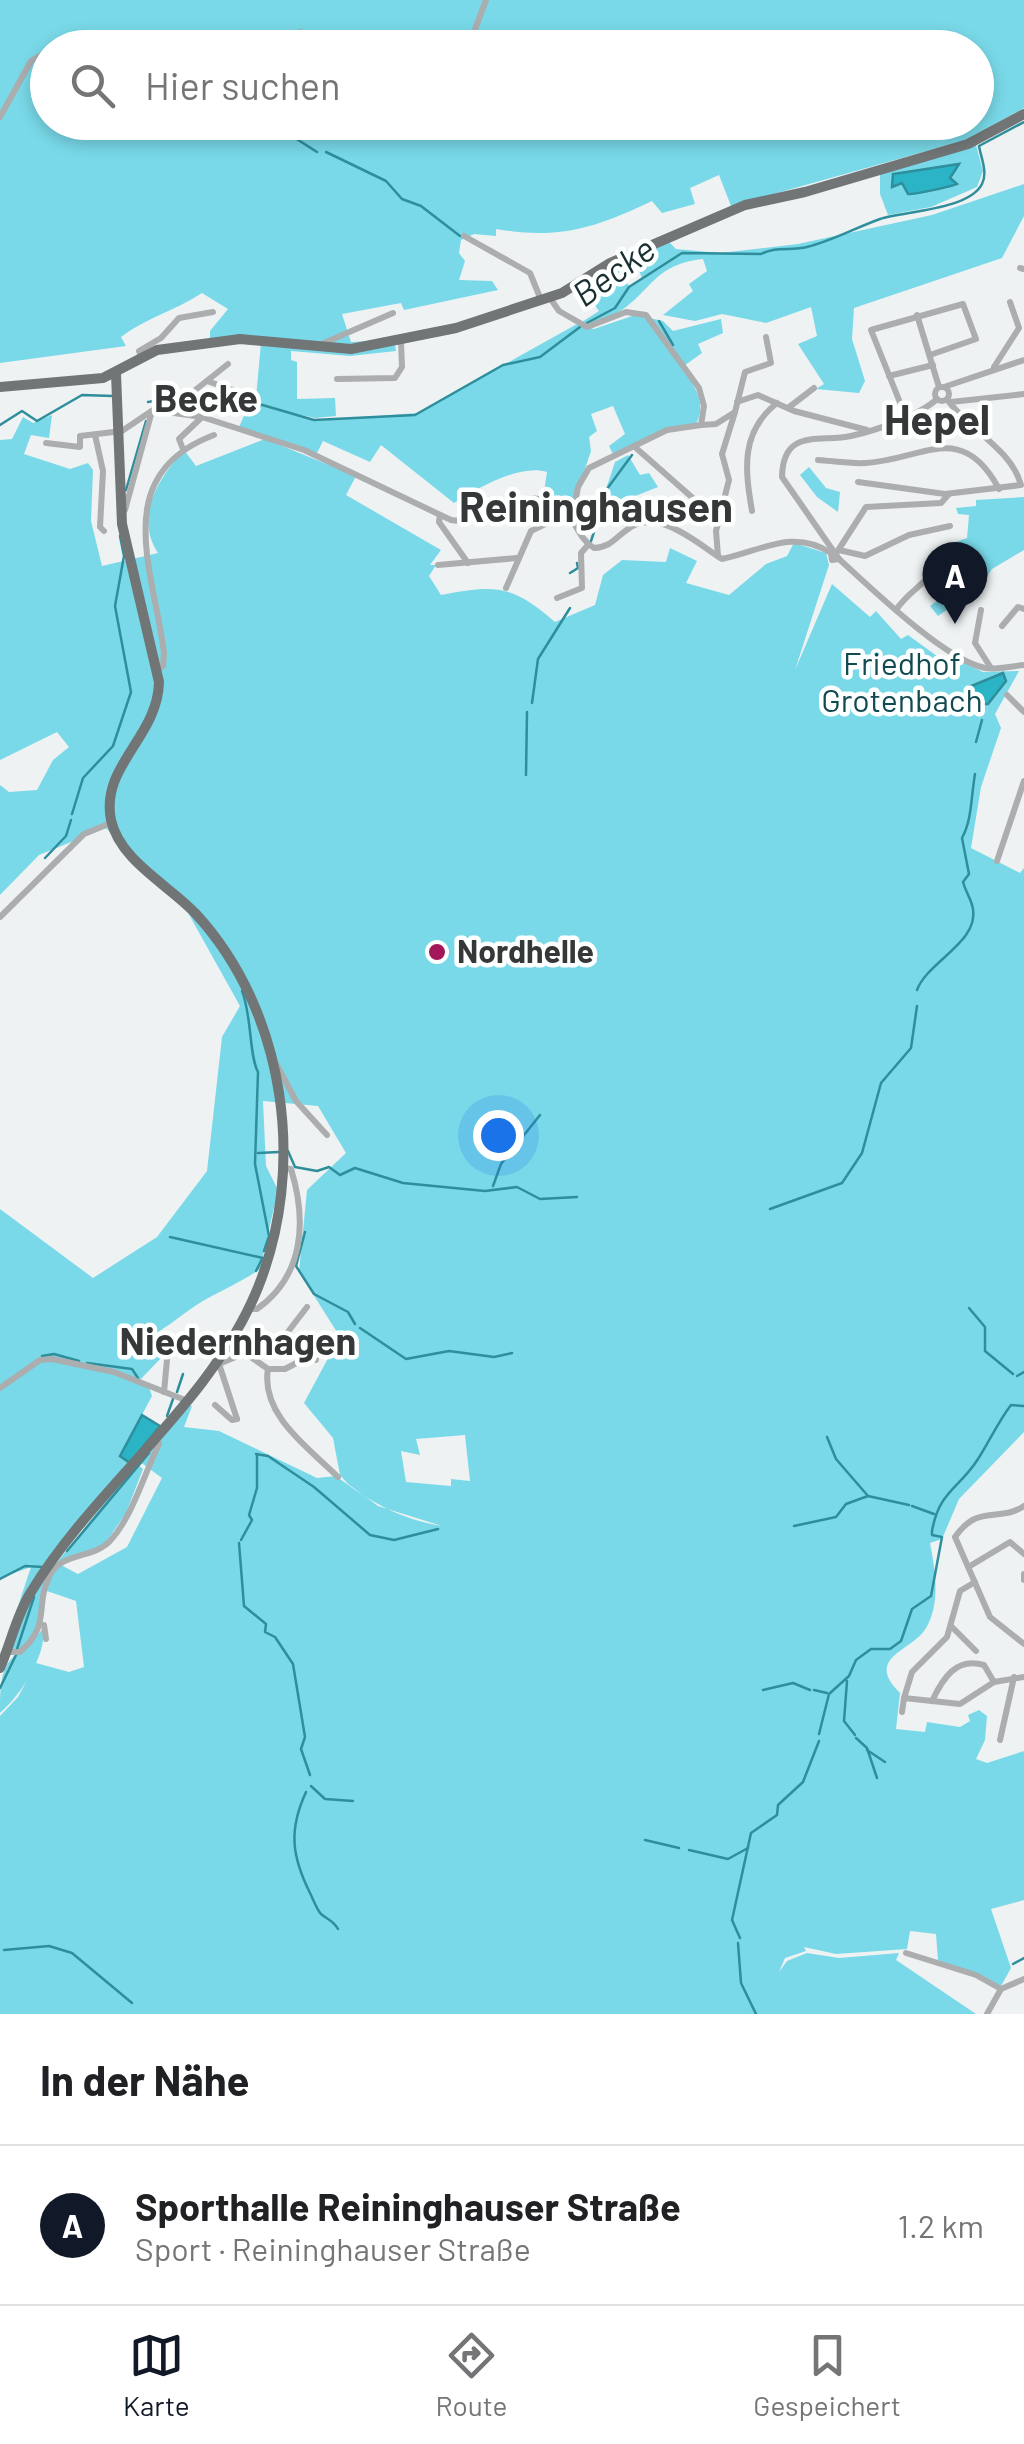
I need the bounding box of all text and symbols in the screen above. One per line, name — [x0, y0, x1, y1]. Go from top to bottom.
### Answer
search box — [30, 30, 994, 140]
icon: search — [65, 58, 120, 113]
text: Hier suchen — [145, 62, 341, 108]
water label: Becke — [563, 227, 662, 314]
district label: Becke — [154, 374, 258, 420]
district label: Hepel — [884, 393, 990, 443]
district label: Reininghausen — [459, 480, 733, 531]
pin: A — [922, 542, 988, 624]
park label: Friedhof Grotenbach — [821, 643, 983, 718]
place label: Nordhelle — [457, 931, 594, 969]
marker: Nordhelle — [426, 941, 448, 963]
your location — [473, 1110, 524, 1161]
district label: Niedernhagen — [120, 1317, 356, 1363]
text: In der Nähe — [40, 2054, 249, 2104]
text: Sporthalle Reininghauser Straße — [135, 2183, 681, 2229]
text: A — [62, 2206, 83, 2244]
text: 1.2 km — [898, 2206, 984, 2244]
text: Sport · Reininghauser Straße — [135, 2229, 531, 2267]
tab: Karte — [123, 2328, 190, 2422]
tab: Route — [435, 2328, 507, 2422]
tab: Gespeichert — [753, 2328, 901, 2422]

